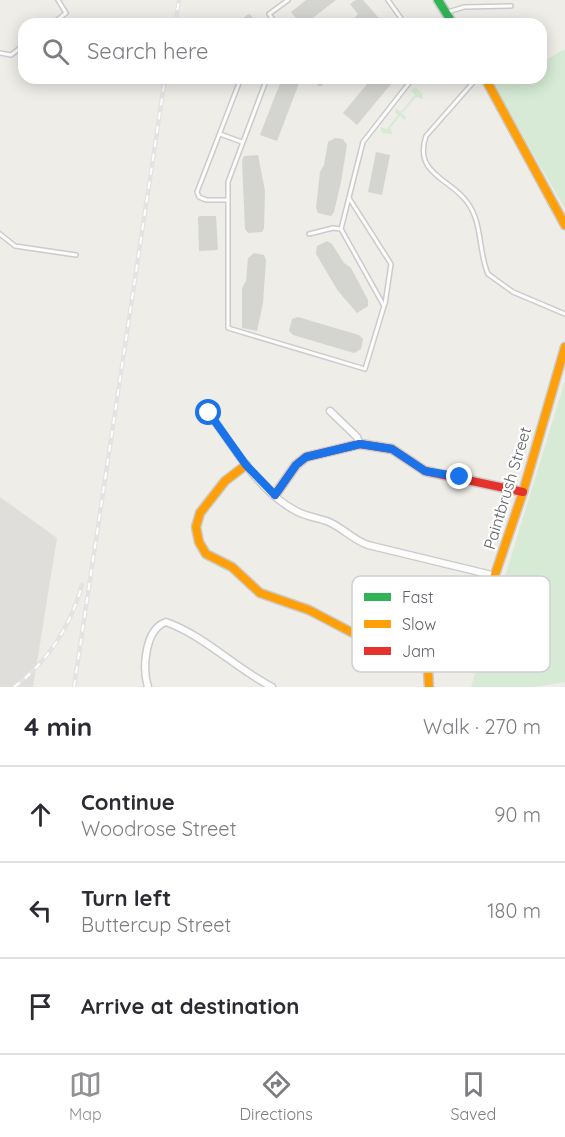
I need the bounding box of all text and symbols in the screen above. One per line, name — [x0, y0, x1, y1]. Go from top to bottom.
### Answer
search box — [18, 18, 547, 84]
icon: search — [39, 35, 72, 68]
text: Search here — [87, 37, 208, 65]
route start — [195, 399, 221, 425]
street label: Paintbrush Street — [479, 424, 535, 552]
route end — [446, 463, 472, 489]
legend — [352, 576, 550, 672]
text: Fast — [402, 587, 433, 607]
text: Slow — [402, 614, 436, 634]
text: Jam — [402, 641, 435, 661]
text: 4 min — [24, 710, 92, 743]
text: Walk · 270 m — [423, 714, 541, 739]
text: Continue — [81, 788, 175, 816]
icon: ahead — [24, 798, 57, 831]
text: 90 m — [494, 802, 541, 827]
text: Woodrose Street — [81, 816, 236, 841]
text: Turn left — [81, 884, 171, 912]
icon: left — [24, 894, 57, 927]
text: 180 m — [487, 898, 541, 923]
text: Buttercup Street — [81, 912, 231, 937]
icon: arrive — [24, 990, 57, 1023]
text: Arrive at destination — [81, 992, 299, 1020]
tab: Map — [69, 1068, 102, 1124]
tab: Directions — [240, 1068, 313, 1124]
tab: Saved — [451, 1068, 496, 1124]

